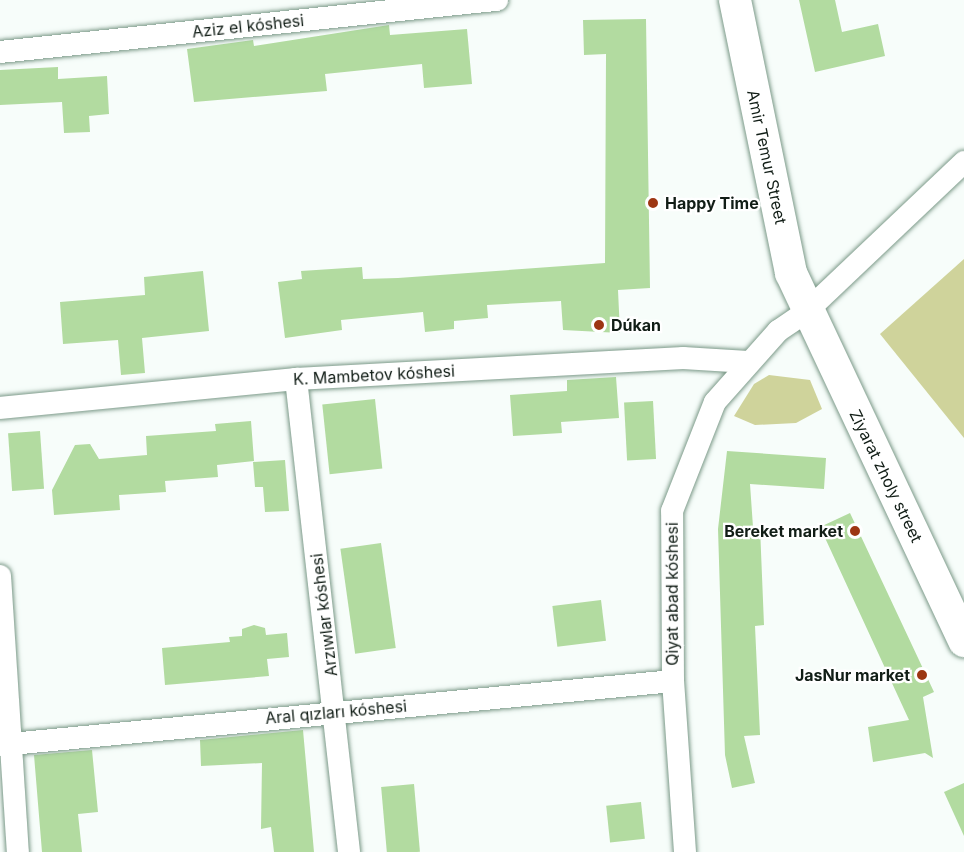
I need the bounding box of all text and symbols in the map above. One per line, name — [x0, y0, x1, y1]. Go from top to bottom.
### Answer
street label: Aziz el kóshesi — [191, 11, 305, 41]
street label: Amir Temur Street — [743, 88, 791, 226]
place label: Happy Time — [665, 193, 759, 213]
marker: Happy Time — [646, 196, 660, 210]
place label: Dúkan — [611, 315, 661, 335]
marker: Dúkan — [592, 318, 606, 332]
street label: K. Mambetov kóshesi — [293, 361, 455, 389]
street label: Ziyarat zholy street — [846, 407, 926, 545]
place label: Bereket market — [724, 521, 843, 541]
street label: Qiyat abad kóshesi — [662, 522, 682, 666]
marker: Bereket market — [848, 524, 862, 538]
street label: Arzıwlar kóshesi — [307, 552, 341, 678]
place label: JasNur market — [795, 665, 910, 685]
marker: JasNur market — [915, 668, 929, 682]
street label: Aral qızları kóshesi — [264, 696, 408, 728]

